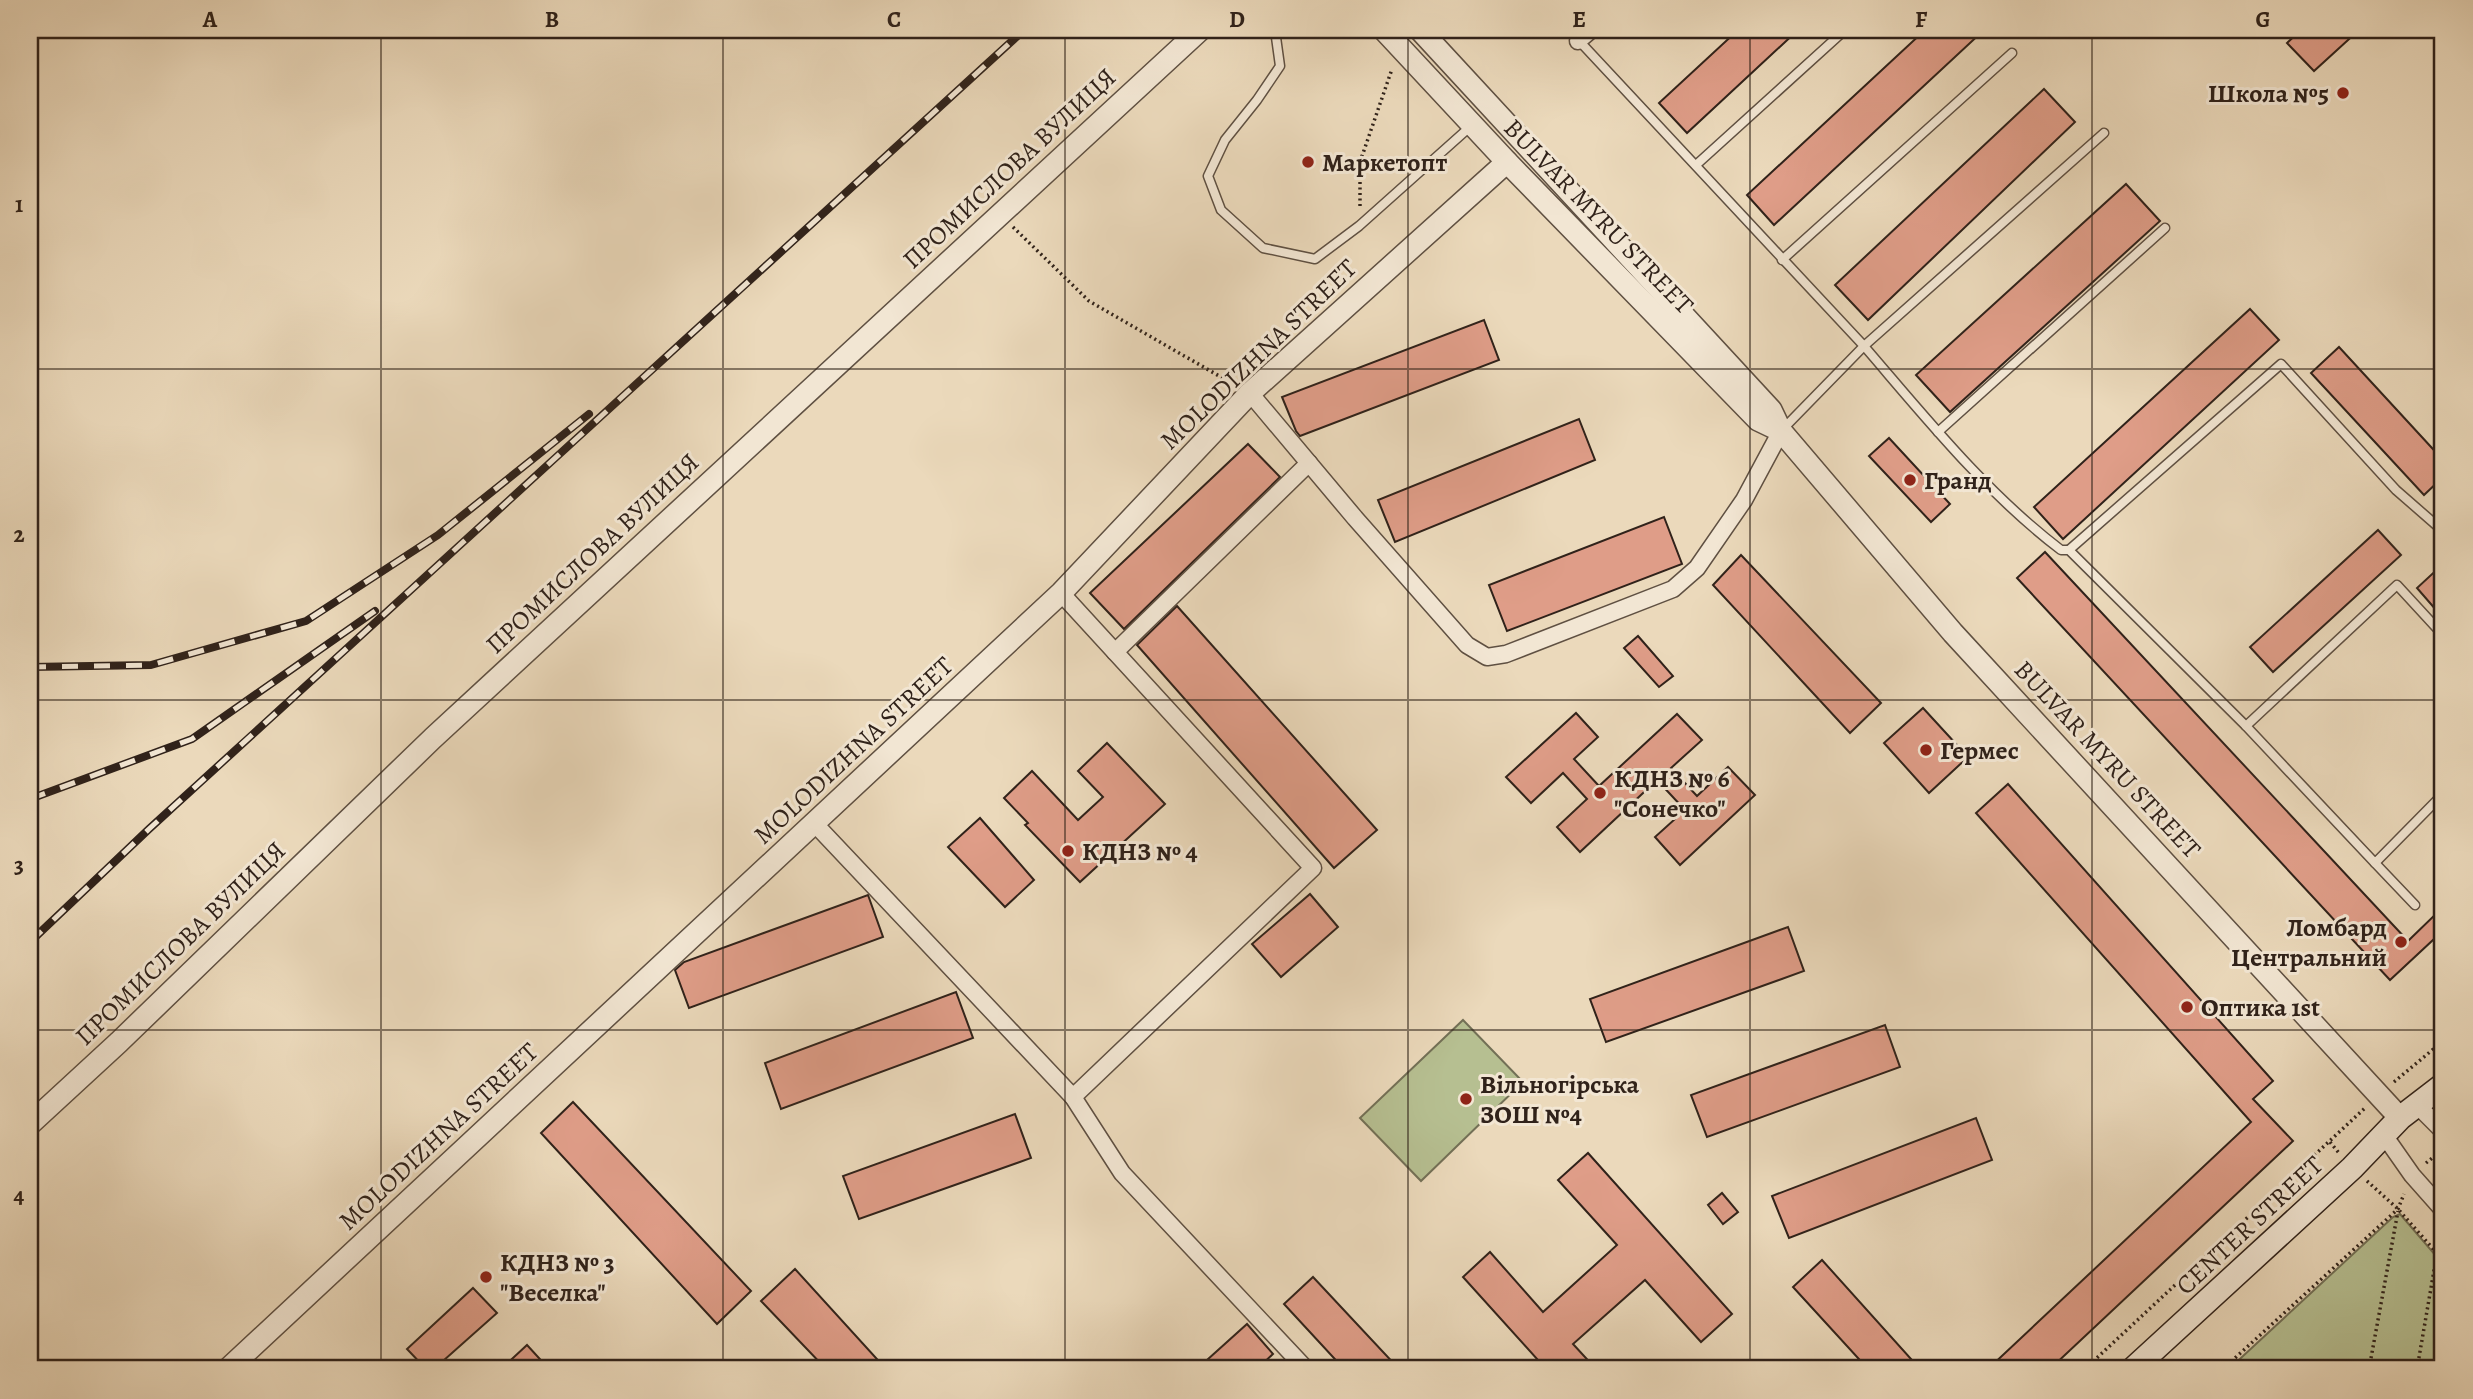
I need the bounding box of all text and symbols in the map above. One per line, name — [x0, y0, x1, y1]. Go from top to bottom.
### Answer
text: A — [202, 4, 218, 35]
text: B — [545, 4, 559, 35]
text: C — [887, 4, 901, 35]
text: D — [1229, 4, 1245, 35]
text: E — [1572, 4, 1586, 35]
text: F — [1915, 4, 1928, 35]
text: G — [2255, 4, 2271, 35]
street label: ПРОМИСЛОВА ВУЛИЦЯ — [895, 60, 1124, 277]
place label: Школа №5 — [2208, 76, 2329, 111]
marker: Школа №5 — [2335, 85, 2351, 101]
street label: BULVAR MYRU STREET — [1496, 111, 1701, 322]
place label: Маркетопт — [1322, 145, 1447, 180]
marker: Маркетопт — [1300, 154, 1316, 170]
text: 1 — [15, 189, 23, 220]
street label: MOLODIZHNA STREET — [1152, 251, 1364, 457]
street label: ПРОМИСЛОВА ВУЛИЦЯ — [478, 445, 707, 662]
place label: Гранд — [1924, 463, 1992, 498]
marker: Гранд — [1902, 472, 1918, 488]
text: 2 — [13, 519, 25, 550]
street label: MOLODIZHNA STREET — [746, 649, 961, 852]
street label: BULVAR MYRU STREET — [2006, 653, 2209, 866]
place label: Гермес — [1940, 733, 2019, 768]
marker: Гермес — [1918, 742, 1934, 758]
place label: КДНЗ № 6 "Сонечко" — [1614, 761, 1730, 826]
marker: КДНЗ № 6 "Сонечко" — [1592, 785, 1608, 801]
street label: ПРОМИСЛОВА ВУЛИЦЯ — [68, 834, 293, 1053]
place label: КДНЗ № 4 — [1082, 834, 1198, 869]
marker: КДНЗ № 4 — [1060, 843, 1076, 859]
text: 3 — [14, 850, 24, 881]
place label: Ломбард Центральний — [2231, 910, 2387, 975]
marker: Ломбард Центральний — [2393, 934, 2409, 950]
place label: Оптика 1st — [2201, 990, 2320, 1025]
marker: Оптика 1st — [2179, 999, 2195, 1015]
street label: MOLODIZHNA STREET — [331, 1035, 546, 1238]
place label: Вільногірська ЗОШ №4 — [1480, 1067, 1640, 1132]
marker: Вільногірська ЗОШ №4 — [1458, 1091, 1474, 1107]
street label: CENTER STREET — [2168, 1148, 2330, 1303]
text: 4 — [14, 1180, 25, 1211]
place label: КДНЗ № 3 "Веселка" — [500, 1245, 615, 1310]
marker: КДНЗ № 3 "Веселка" — [478, 1269, 494, 1285]

